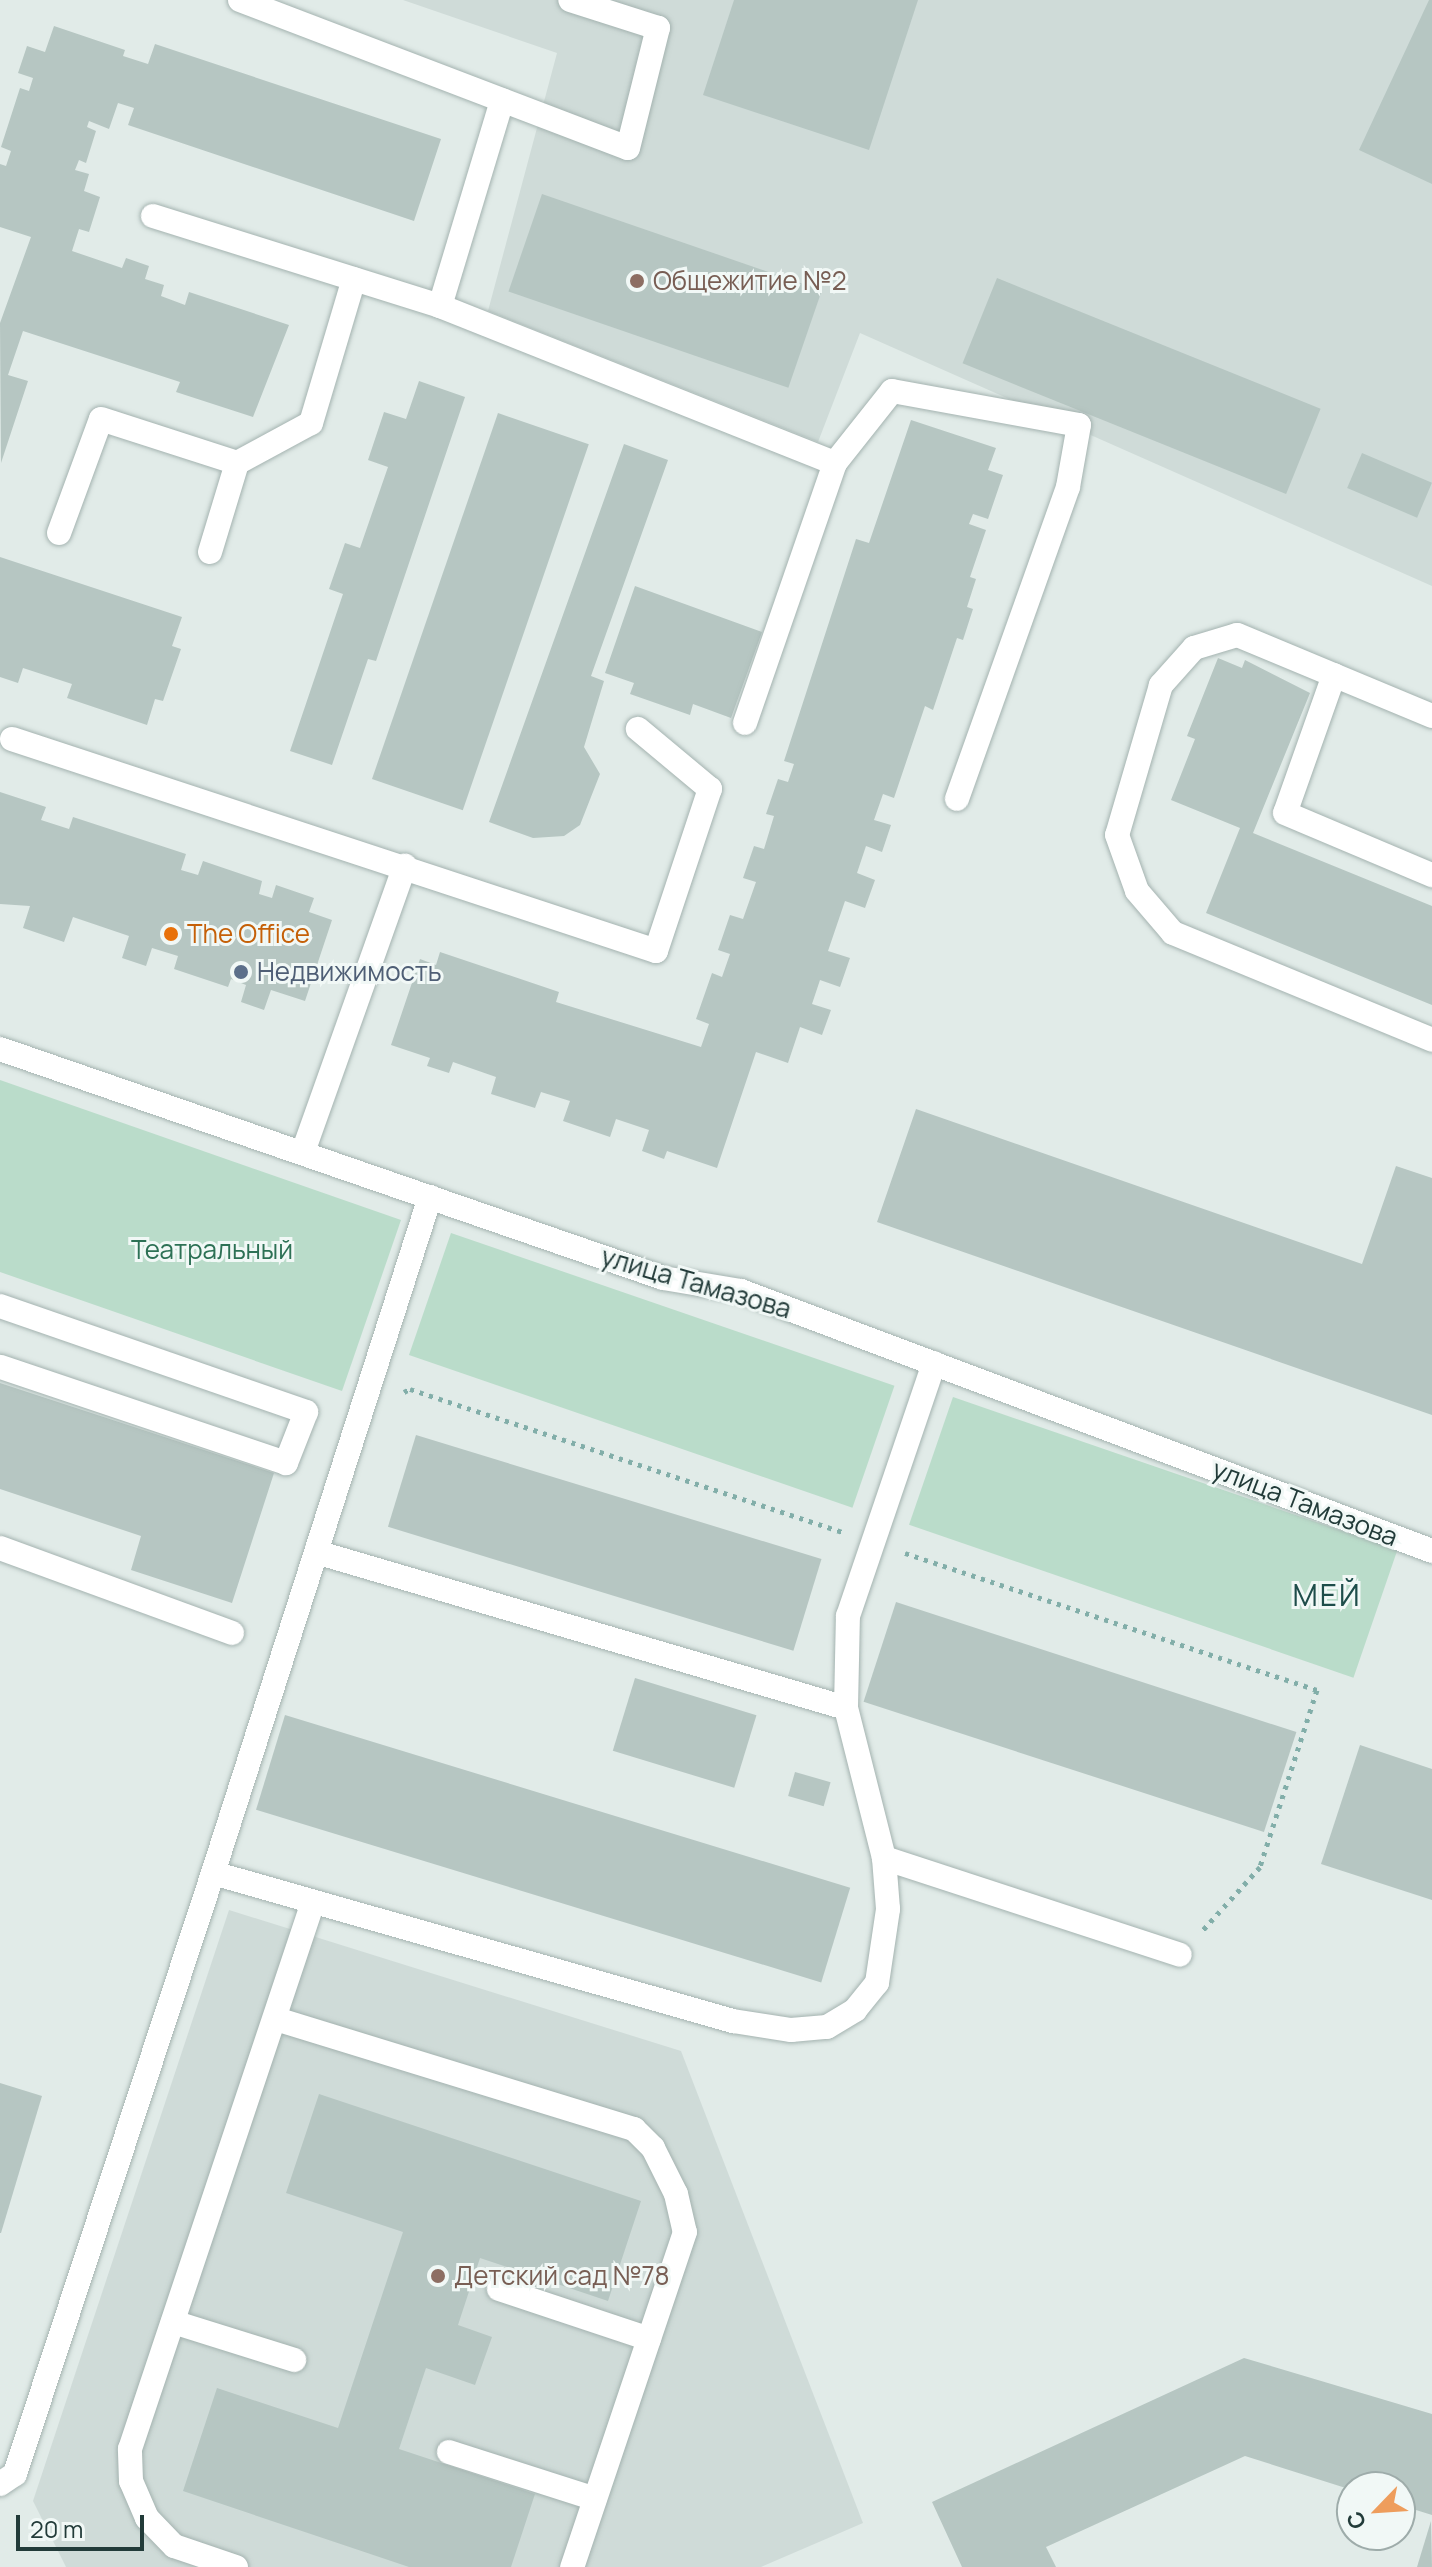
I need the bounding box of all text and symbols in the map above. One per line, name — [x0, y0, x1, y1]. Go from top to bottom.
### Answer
place label: Общежитие №2 — [653, 265, 847, 297]
marker: Общежитие №2 — [628, 272, 646, 290]
place label: The Office — [187, 918, 310, 950]
marker: The Office — [162, 925, 180, 943]
place label: Недвижимость — [257, 956, 442, 988]
marker: Недвижимость — [232, 963, 250, 981]
park label: Театральный — [131, 1234, 293, 1266]
street label: улица Тамазова — [597, 1241, 795, 1325]
street label: улица Тамазова — [1208, 1453, 1402, 1553]
district label: МЕЙ — [1293, 1577, 1361, 1613]
place label: Детский сад №78 — [454, 2260, 670, 2292]
marker: Детский сад №78 — [429, 2267, 447, 2285]
north arrow — [1336, 2471, 1416, 2551]
scale bar — [20, 2499, 148, 2549]
text: С — [1339, 2507, 1373, 2534]
text: 20 m — [30, 2512, 83, 2545]

